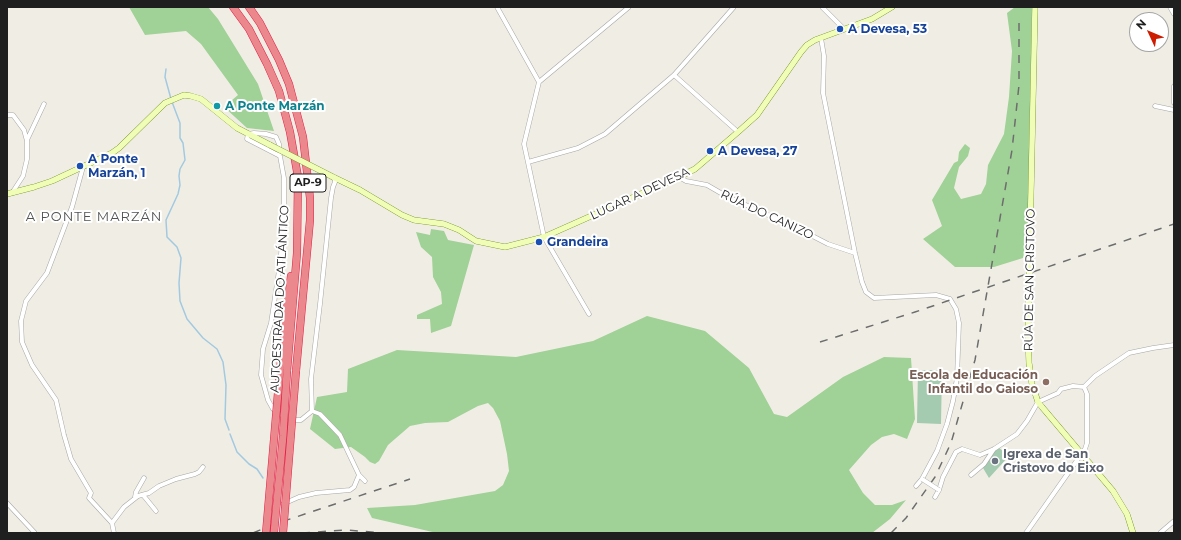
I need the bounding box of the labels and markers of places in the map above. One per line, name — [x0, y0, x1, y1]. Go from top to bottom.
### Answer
place label: A Devesa, 53 — [848, 22, 927, 36]
marker: A Devesa, 53 — [835, 24, 845, 34]
place label: A Ponte Marzán — [225, 99, 325, 113]
marker: A Ponte Marzán — [212, 101, 222, 111]
place label: A Devesa, 27 — [718, 144, 797, 158]
marker: A Devesa, 27 — [705, 146, 715, 156]
place label: A Ponte Marzán, 1 — [88, 152, 145, 180]
marker: A Ponte Marzán, 1 — [75, 161, 85, 171]
place label: Grandeira — [547, 235, 608, 249]
marker: Grandeira — [534, 237, 544, 247]
place label: Escola de Educación Infantil do Gaioso — [909, 368, 1038, 396]
marker: Escola de Educación Infantil do Gaioso — [1041, 377, 1051, 387]
place label: Igrexa de San Cristovo do Eixo — [1003, 447, 1104, 475]
marker: Igrexa de San Cristovo do Eixo — [990, 456, 1000, 466]

